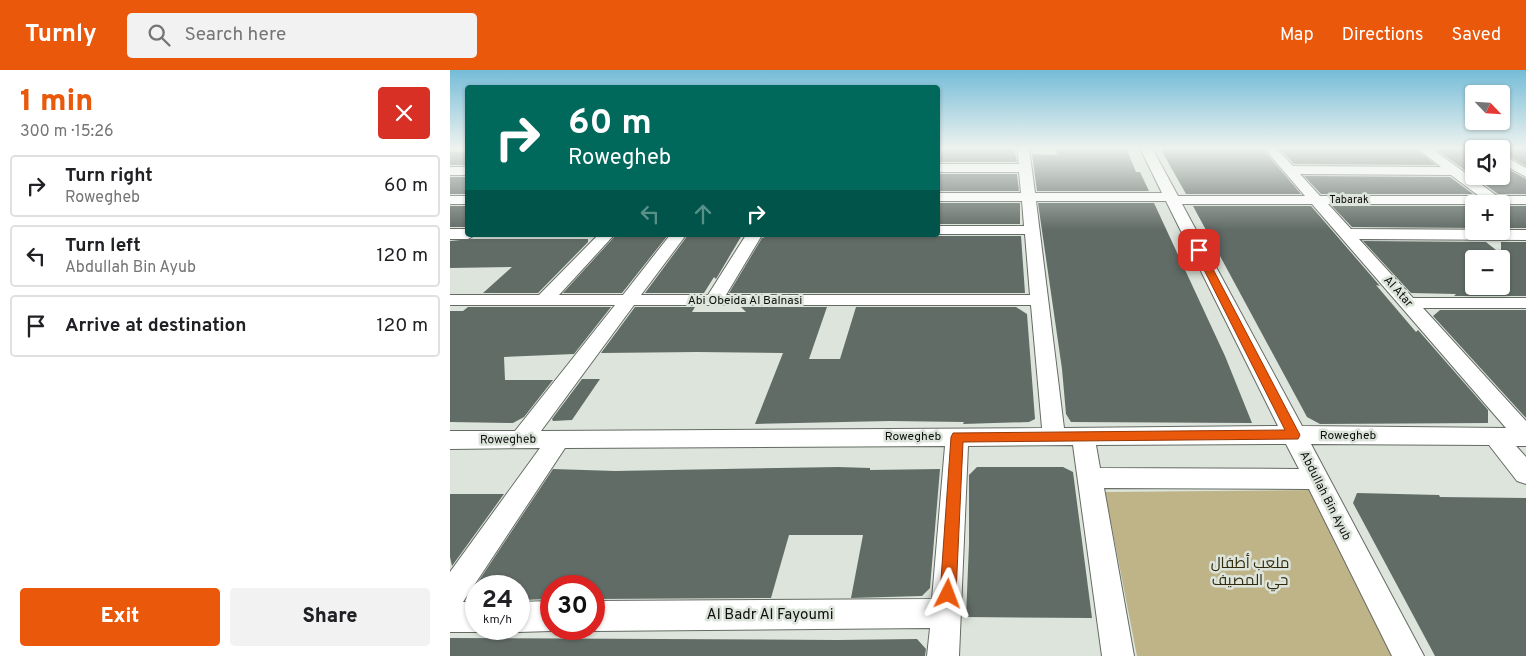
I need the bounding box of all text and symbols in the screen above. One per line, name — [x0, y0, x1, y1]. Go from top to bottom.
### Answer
search box — [127, 13, 477, 58]
text: Turnly — [25, 20, 97, 50]
icon: search — [145, 21, 173, 49]
text: Search here — [185, 23, 286, 47]
text: Map — [1280, 24, 1314, 47]
text: Directions — [1342, 24, 1424, 47]
text: Saved — [1452, 24, 1501, 47]
text: 1 min — [20, 84, 93, 121]
north arrow — [1465, 85, 1510, 130]
map controls — [1465, 85, 1510, 295]
button: close — [378, 87, 430, 139]
text: 60 m — [568, 102, 652, 146]
icon: right — [485, 105, 550, 170]
text: 300 m · 15:26 — [20, 122, 114, 142]
button: sound — [1465, 140, 1510, 185]
text: Rowegheb — [568, 145, 671, 172]
text: Turn right — [65, 164, 153, 188]
icon: right — [22, 172, 50, 200]
text: 60 m — [384, 174, 428, 198]
text: Rowegheb — [65, 188, 140, 208]
street label: Tabarak — [1329, 193, 1369, 207]
button: + — [1465, 195, 1510, 240]
icon: left — [636, 200, 664, 228]
icon: ahead — [689, 200, 717, 228]
icon: right — [742, 200, 770, 228]
pin — [1178, 229, 1220, 271]
text: Turn left — [65, 234, 141, 258]
icon: arrive — [1185, 236, 1213, 264]
icon: left — [22, 242, 50, 270]
text: 120 m — [377, 244, 428, 268]
button: − — [1465, 250, 1510, 295]
text: Abdullah Bin Ayub — [65, 258, 196, 278]
street label: Al Atar — [1380, 273, 1417, 311]
street label: Abi Obeida Al Balnasi — [688, 293, 802, 309]
icon: arrive — [22, 312, 50, 340]
text: Arrive at destination — [65, 314, 246, 338]
text: 120 m — [377, 314, 428, 338]
street label: Rowegheb — [1320, 428, 1376, 444]
street label: Rowegheb — [885, 429, 941, 445]
street label: Rowegheb — [480, 432, 537, 448]
street label: Abdullah Bin Ayub — [1296, 449, 1355, 544]
park label: ملعب أطفال حي المصيف — [1211, 553, 1289, 592]
position arrow — [921, 567, 973, 619]
speed limit sign: 30 — [540, 575, 605, 640]
text: 24 — [482, 585, 513, 617]
button: Exit — [20, 588, 220, 646]
button: Share — [230, 588, 430, 646]
street label: Al Badr Al Fayoumi — [707, 606, 833, 625]
text: km/h — [483, 612, 512, 628]

